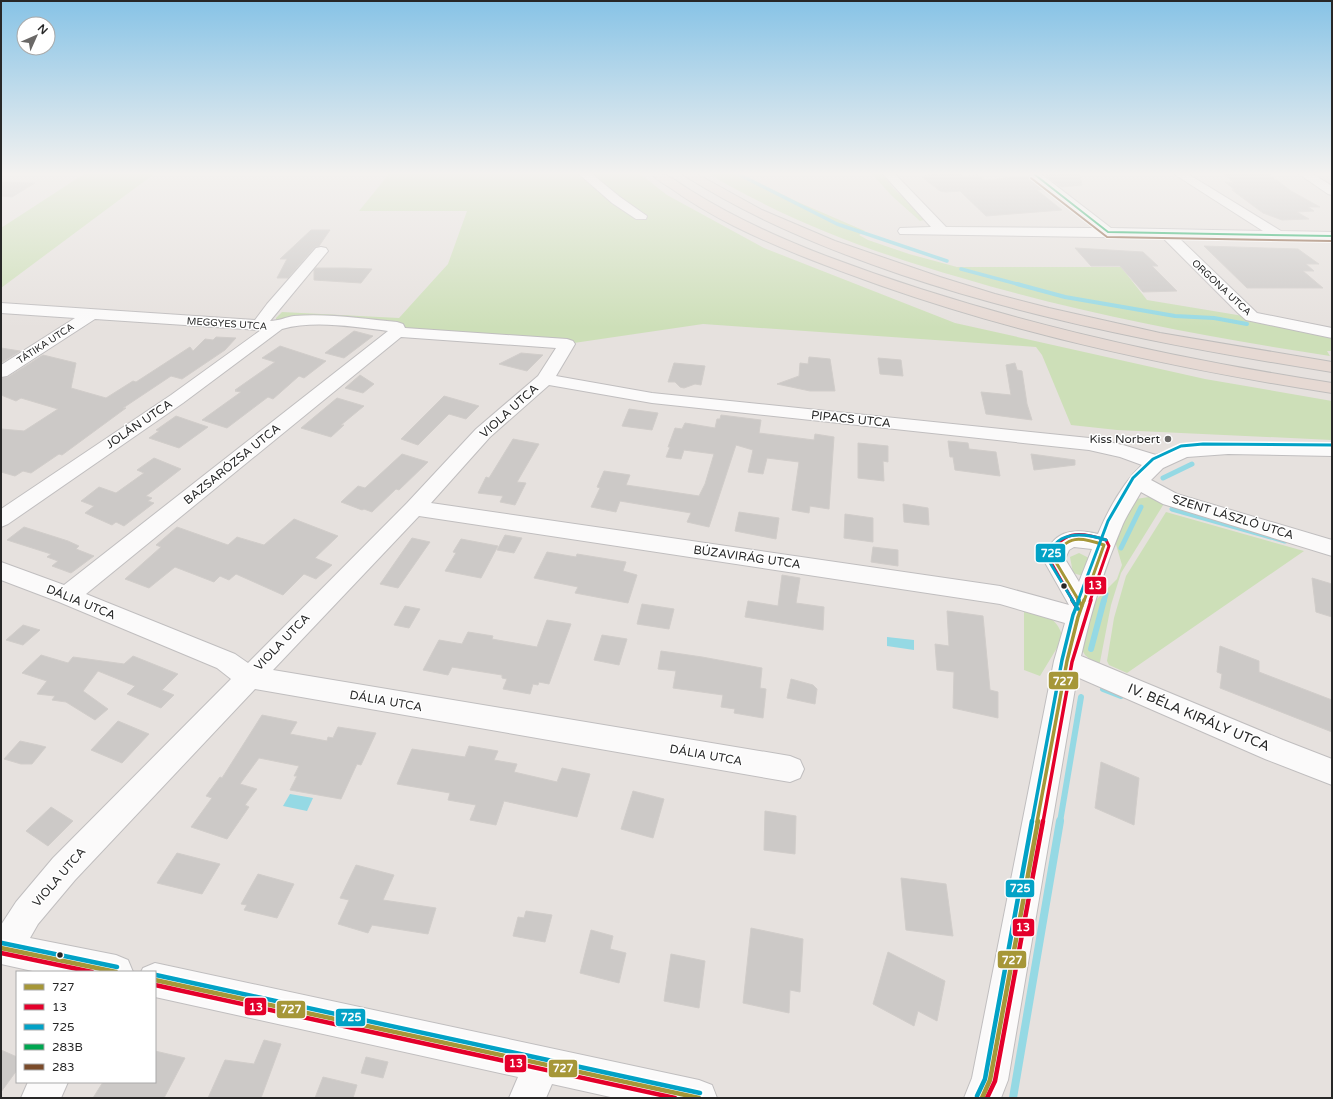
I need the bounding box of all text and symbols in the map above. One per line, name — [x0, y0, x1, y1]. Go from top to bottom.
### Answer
north arrow — [16, 16, 56, 56]
text: N — [35, 22, 50, 37]
street label: ORGONA UTCA — [1189, 257, 1254, 318]
street label: MEGGYES UTCA — [186, 315, 267, 333]
street label: TÁTIKA UTCA — [15, 321, 76, 367]
street label: VIOLA UTCA — [477, 381, 541, 441]
street label: JOLÁN UTCA — [103, 397, 175, 451]
street label: PIPACS UTCA — [810, 408, 892, 430]
street label: BAZSARÓZSA UTCA — [181, 421, 283, 507]
place label: Kiss Norbert — [1089, 432, 1160, 446]
marker: Kiss Norbert — [1163, 434, 1173, 444]
street label: SZENT LÁSZLÓ UTCA — [1170, 492, 1296, 542]
street label: BÚZAVIRÁG UTCA — [692, 543, 802, 571]
line badge: 725 — [1035, 543, 1066, 563]
text: 725 — [1041, 547, 1061, 560]
line badge: 13 — [1084, 576, 1107, 595]
text: 13 — [1088, 579, 1102, 592]
unlabelled marker — [1059, 581, 1069, 591]
street label: DÁLIA UTCA — [44, 582, 118, 622]
street label: VIOLA UTCA — [251, 611, 313, 673]
line badge: 727 — [1048, 671, 1079, 690]
text: 727 — [1053, 675, 1073, 688]
street label: IV. BÉLA KIRÁLY UTCA — [1125, 680, 1272, 755]
street label: DÁLIA UTCA — [349, 688, 423, 714]
street label: DÁLIA UTCA — [669, 742, 743, 768]
street label: VIOLA UTCA — [30, 845, 88, 909]
line badge: 725 — [1005, 879, 1035, 898]
text: 725 — [1010, 882, 1030, 895]
line badge: 13 — [1012, 918, 1035, 937]
text: 13 — [1016, 921, 1030, 934]
unlabelled marker — [55, 950, 65, 960]
line badge: 727 — [997, 950, 1027, 969]
text: 727 — [1002, 954, 1022, 967]
legend — [16, 971, 156, 1083]
text: 727 — [52, 980, 75, 994]
line badge: 13 — [244, 997, 267, 1016]
text: 13 — [52, 1000, 67, 1014]
line badge: 727 — [276, 1000, 306, 1019]
text: 13 — [249, 1001, 263, 1014]
text: 727 — [281, 1003, 301, 1016]
line badge: 725 — [335, 1008, 366, 1027]
text: 725 — [341, 1011, 361, 1024]
text: 725 — [52, 1020, 75, 1034]
text: 283B — [52, 1040, 83, 1054]
line badge: 13 — [504, 1054, 527, 1073]
text: 13 — [509, 1057, 523, 1070]
line badge: 727 — [548, 1059, 578, 1078]
text: 283 — [52, 1060, 75, 1074]
text: 727 — [553, 1062, 573, 1075]

